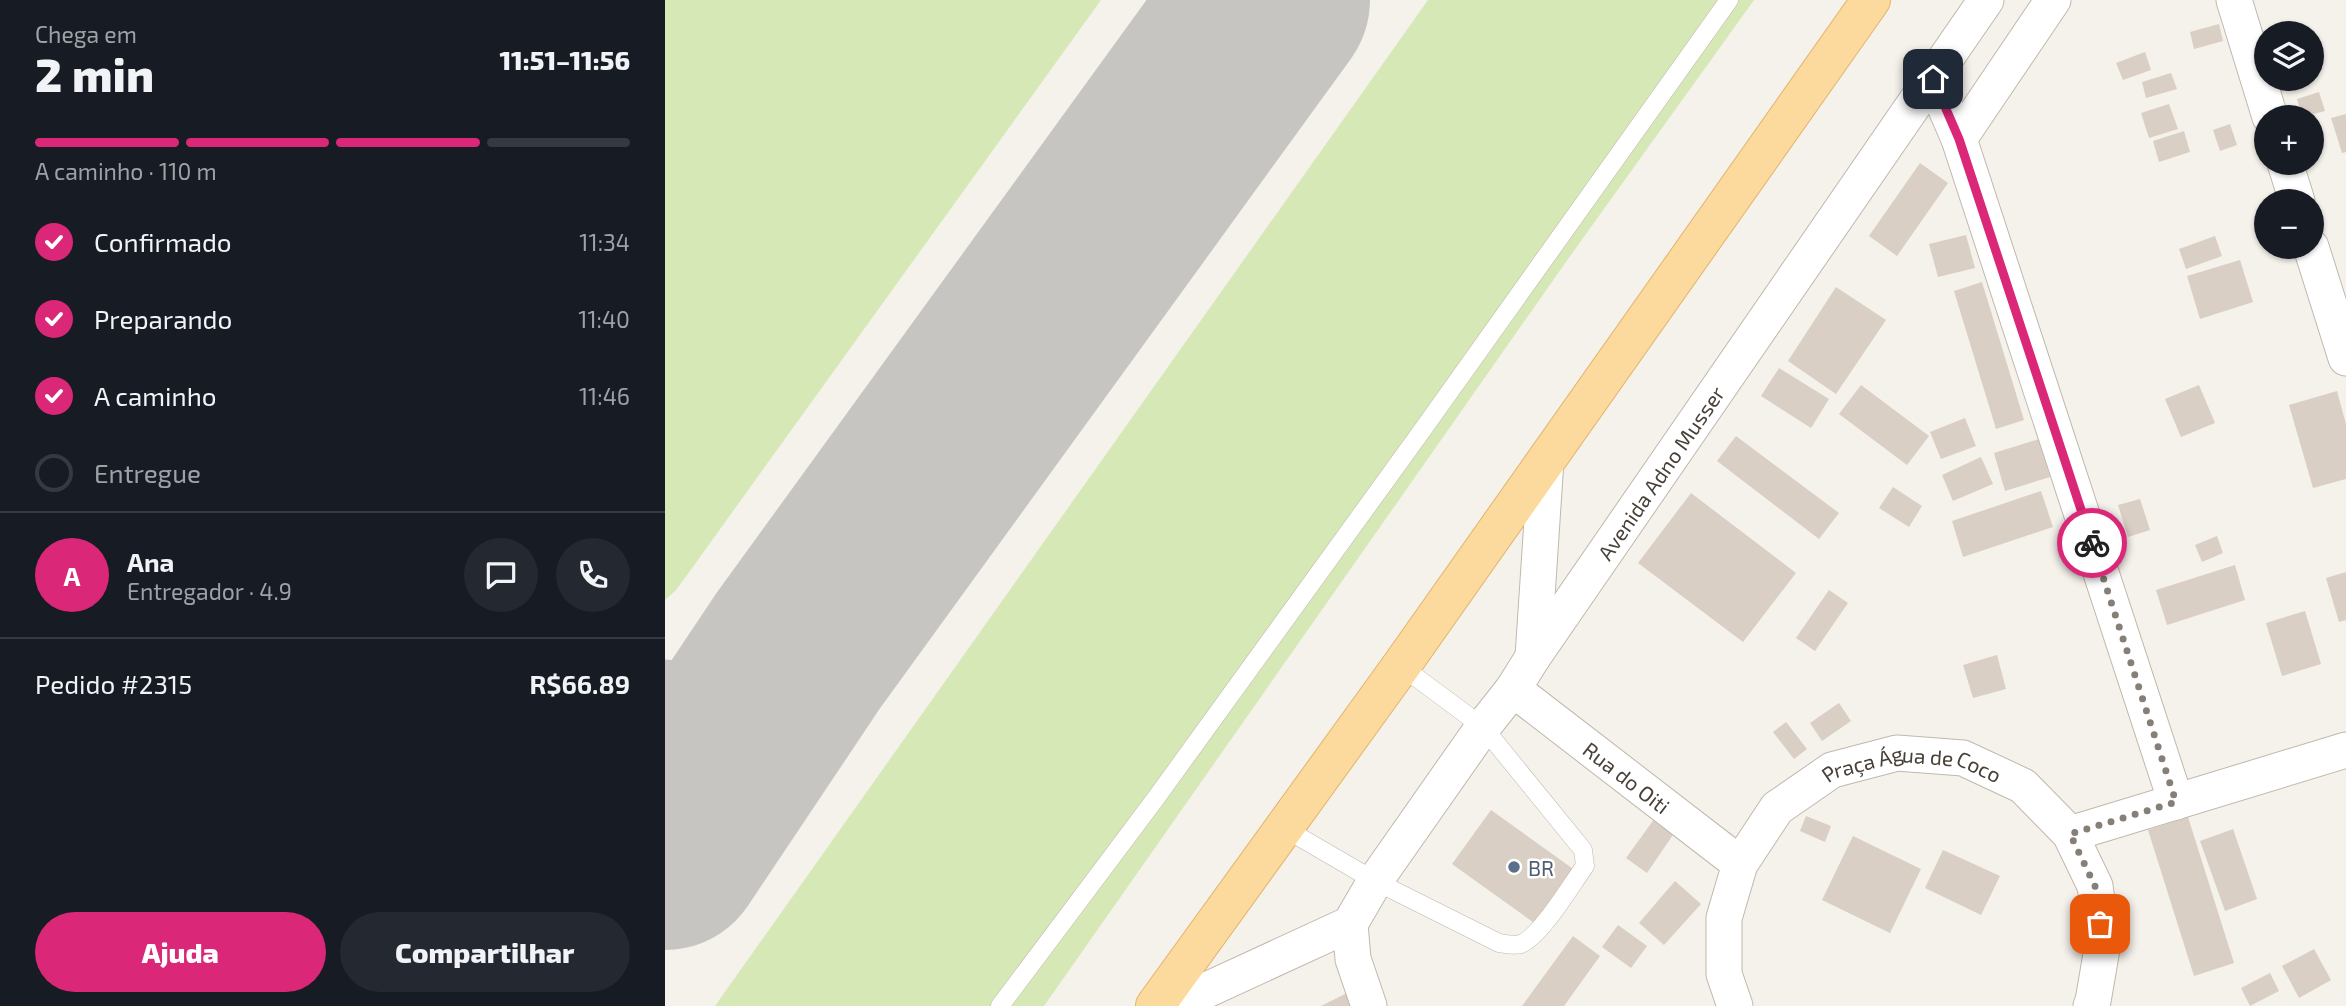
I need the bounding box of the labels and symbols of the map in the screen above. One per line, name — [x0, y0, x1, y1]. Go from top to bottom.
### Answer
pin — [1903, 49, 1963, 109]
street label: Avenida Adno Musser — [1592, 380, 1729, 564]
courier — [2057, 508, 2127, 578]
street label: Rua do Oiti — [1579, 736, 1675, 818]
text: Praça Água de Coco — [1816, 740, 2006, 787]
street label: Praça Água de Coco — [1820, 768, 2006, 794]
place label: BR — [1528, 855, 1554, 880]
marker: BR — [1506, 859, 1522, 875]
pin — [2070, 894, 2130, 954]

